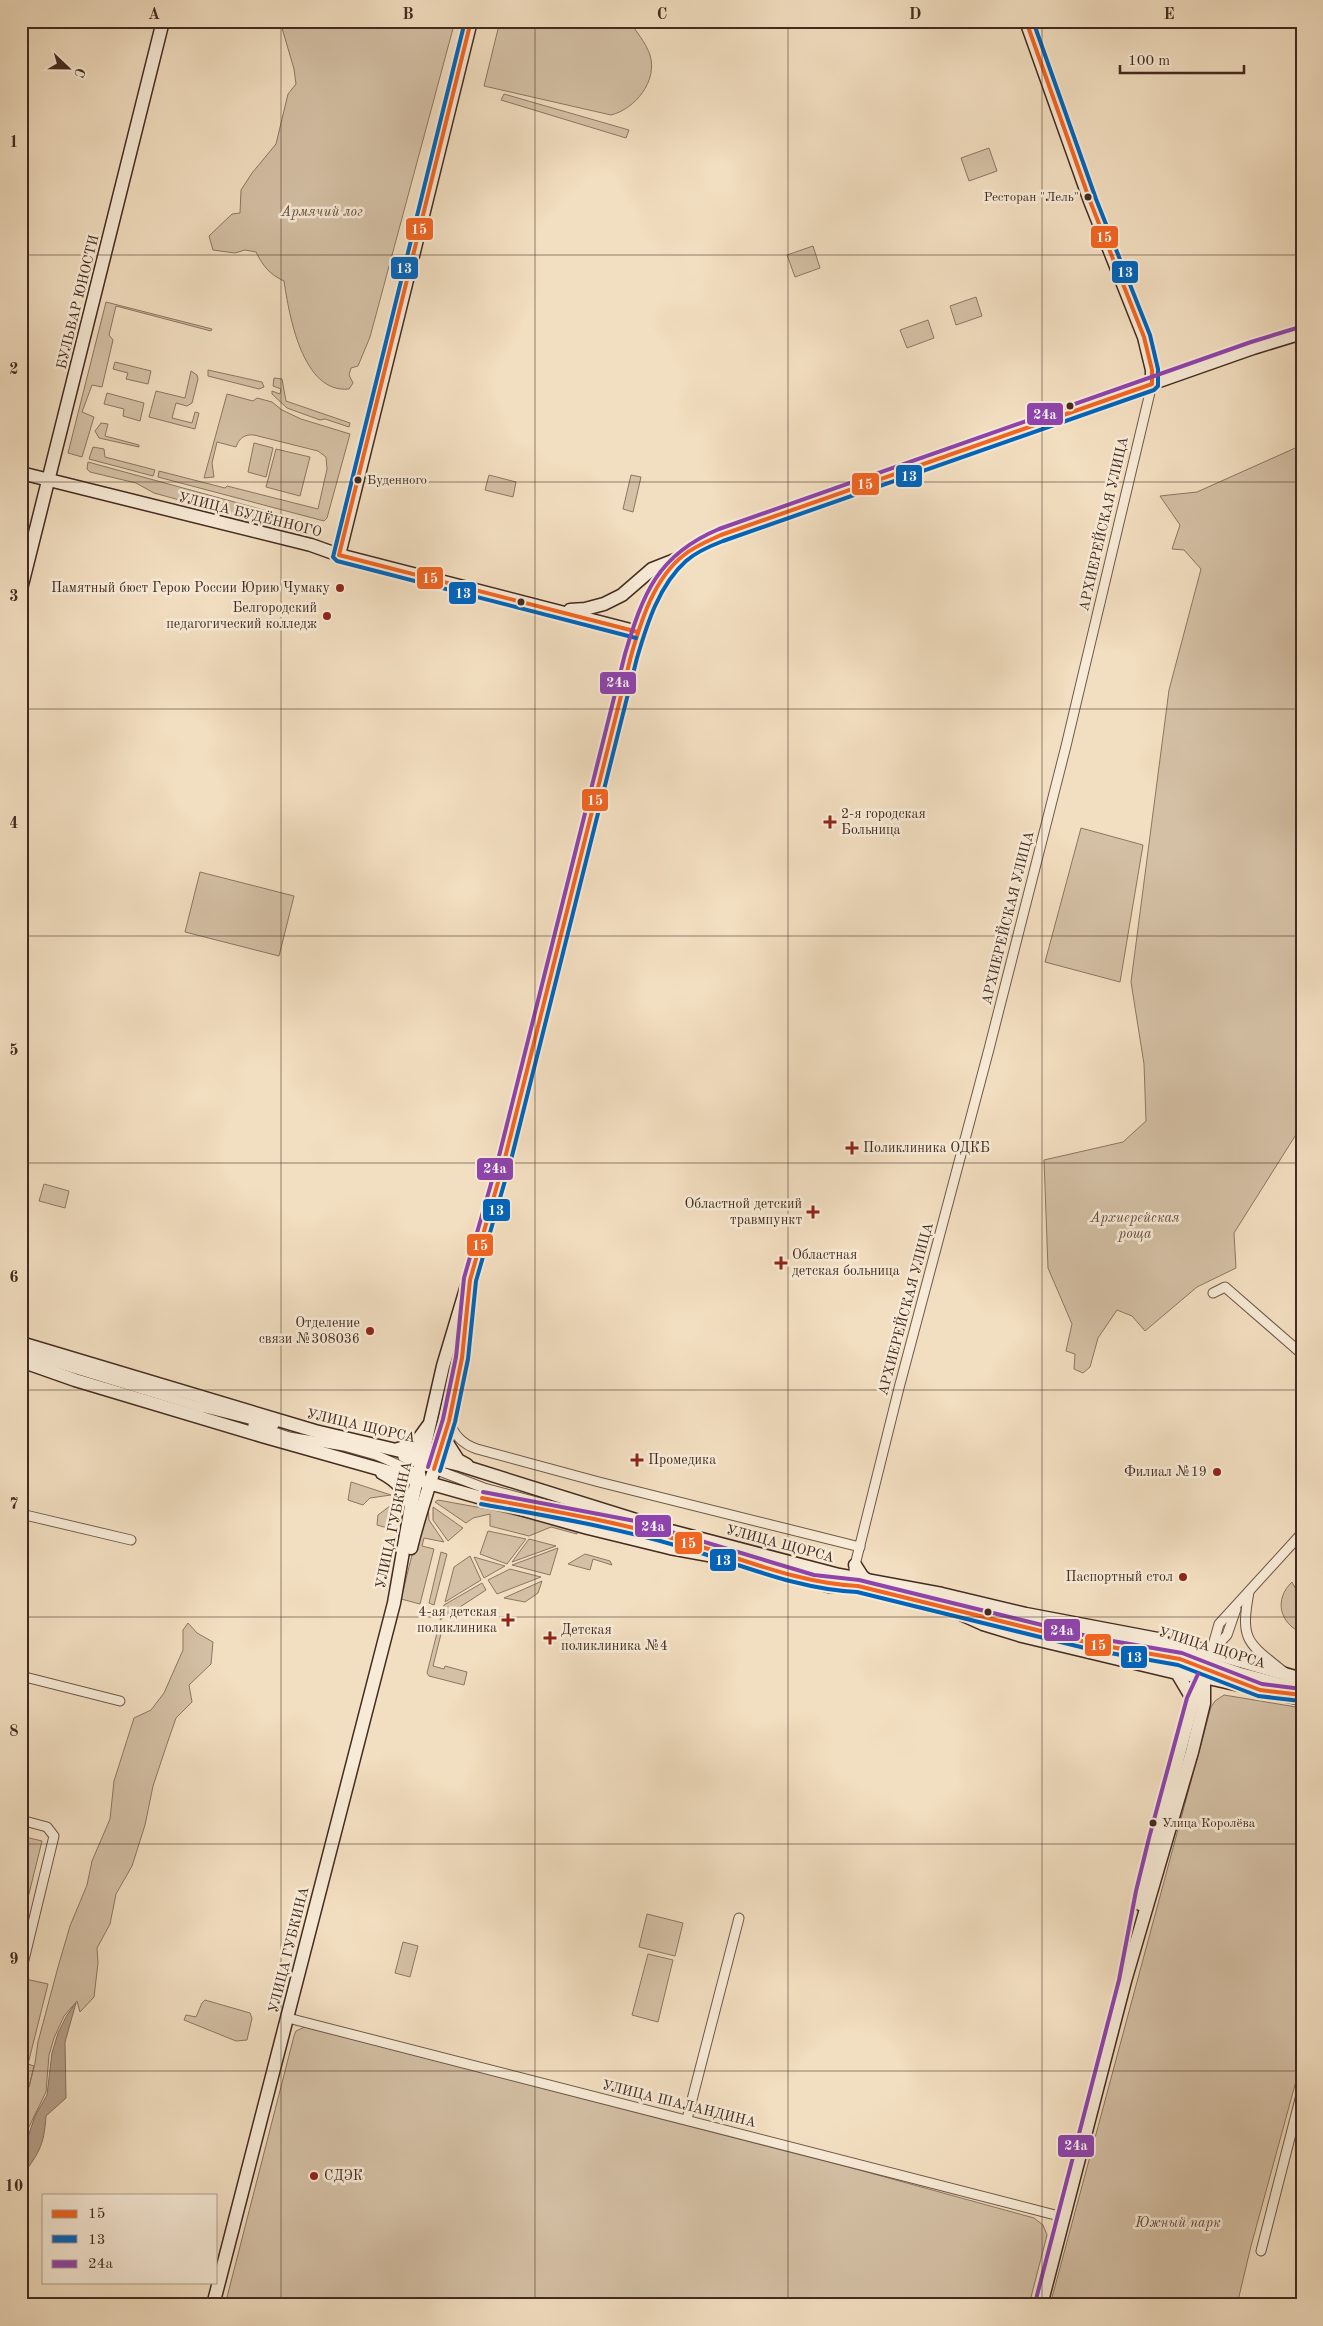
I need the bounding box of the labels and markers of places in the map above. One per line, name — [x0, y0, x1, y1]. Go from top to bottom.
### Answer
place label: Ресторан "Лель" — [984, 191, 1079, 204]
marker: Ресторан "Лель" — [1083, 192, 1093, 202]
unlabelled marker — [1065, 401, 1075, 411]
place label: Буденного — [367, 474, 427, 487]
marker: Буденного — [353, 475, 363, 485]
place label: Памятный бюст Герою России Юрию Чумаку — [51, 581, 331, 595]
marker: Памятный бюст Герою России Юрию Чумаку — [334, 582, 346, 594]
unlabelled marker — [516, 597, 526, 607]
place label: Белгородский педагогический колледж — [166, 601, 317, 631]
marker: Белгородский педагогический колледж — [321, 610, 333, 622]
place label: 2-я городская Больница — [841, 807, 926, 837]
marker: 2-я городская Больница — [823, 815, 837, 829]
marker: Поликлиника ОДКБ — [845, 1141, 859, 1155]
place label: Поликлиника ОДКБ — [863, 1141, 990, 1155]
place label: Областной детский травмпункт — [684, 1197, 802, 1227]
marker: Областной детский травмпункт — [806, 1205, 820, 1219]
place label: Областная детская больница — [792, 1248, 900, 1278]
marker: Областная детская больница — [774, 1256, 788, 1270]
place label: Отделение связи №308036 — [259, 1316, 360, 1346]
marker: Отделение связи №308036 — [364, 1325, 376, 1337]
marker: Промедика — [630, 1453, 644, 1467]
place label: Промедика — [648, 1453, 716, 1467]
place label: Филиал №19 — [1124, 1465, 1207, 1479]
marker: Филиал №19 — [1211, 1466, 1223, 1478]
place label: Паспортный стол — [1065, 1570, 1173, 1584]
marker: Паспортный стол — [1177, 1571, 1189, 1583]
place label: 4-ая детская поликлиника — [417, 1605, 497, 1635]
unlabelled marker — [983, 1607, 993, 1617]
marker: 4-ая детская поликлиника — [501, 1613, 515, 1627]
place label: Детская поликлиника №4 — [561, 1623, 668, 1653]
marker: Детская поликлиника №4 — [543, 1631, 557, 1645]
place label: Улица Королёва — [1162, 1817, 1256, 1830]
marker: Улица Королёва — [1148, 1818, 1158, 1828]
place label: СДЭК — [324, 2169, 363, 2183]
marker: СДЭК — [308, 2170, 320, 2182]

